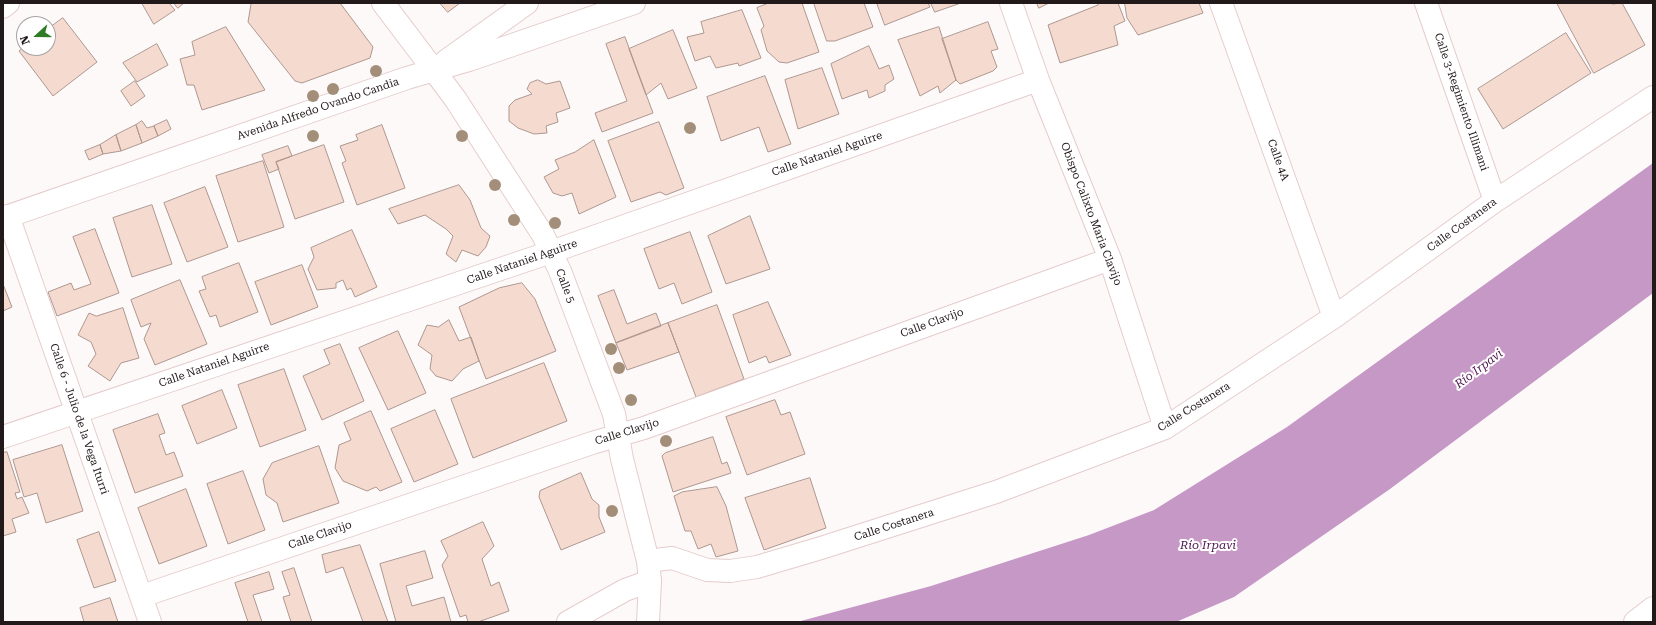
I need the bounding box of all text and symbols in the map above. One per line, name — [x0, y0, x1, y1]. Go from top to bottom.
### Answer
north arrow — [16, 16, 56, 56]
street label: Calle 3-Regimiento Illimani — [1431, 31, 1491, 173]
text: N — [18, 34, 33, 46]
street label: Avenida Alfredo Ovando Candia — [235, 75, 401, 143]
street label: Calle Nataniel Aguirre — [770, 129, 884, 179]
street label: Calle 4A — [1264, 137, 1292, 183]
street label: Obispo Calixto Maria Clavijo — [1058, 141, 1124, 287]
street label: Calle Costanera — [1425, 195, 1499, 255]
street label: Calle Nataniel Aguirre — [465, 237, 579, 287]
street label: Calle 5 — [552, 267, 578, 305]
street label: Calle Clavijo — [899, 305, 965, 341]
street label: Calle Nataniel Aguirre — [157, 340, 271, 390]
street label: Calle 6 - Julio de la Vega Iturri — [47, 342, 111, 496]
water label: Río Irpavi — [1452, 346, 1506, 392]
street label: Calle Costanera — [1155, 379, 1233, 435]
street label: Calle Clavijo — [593, 416, 661, 448]
street label: Calle Costanera — [853, 506, 935, 544]
street label: Calle Clavijo — [286, 518, 354, 552]
water label: Río Irpavi — [1180, 538, 1236, 552]

